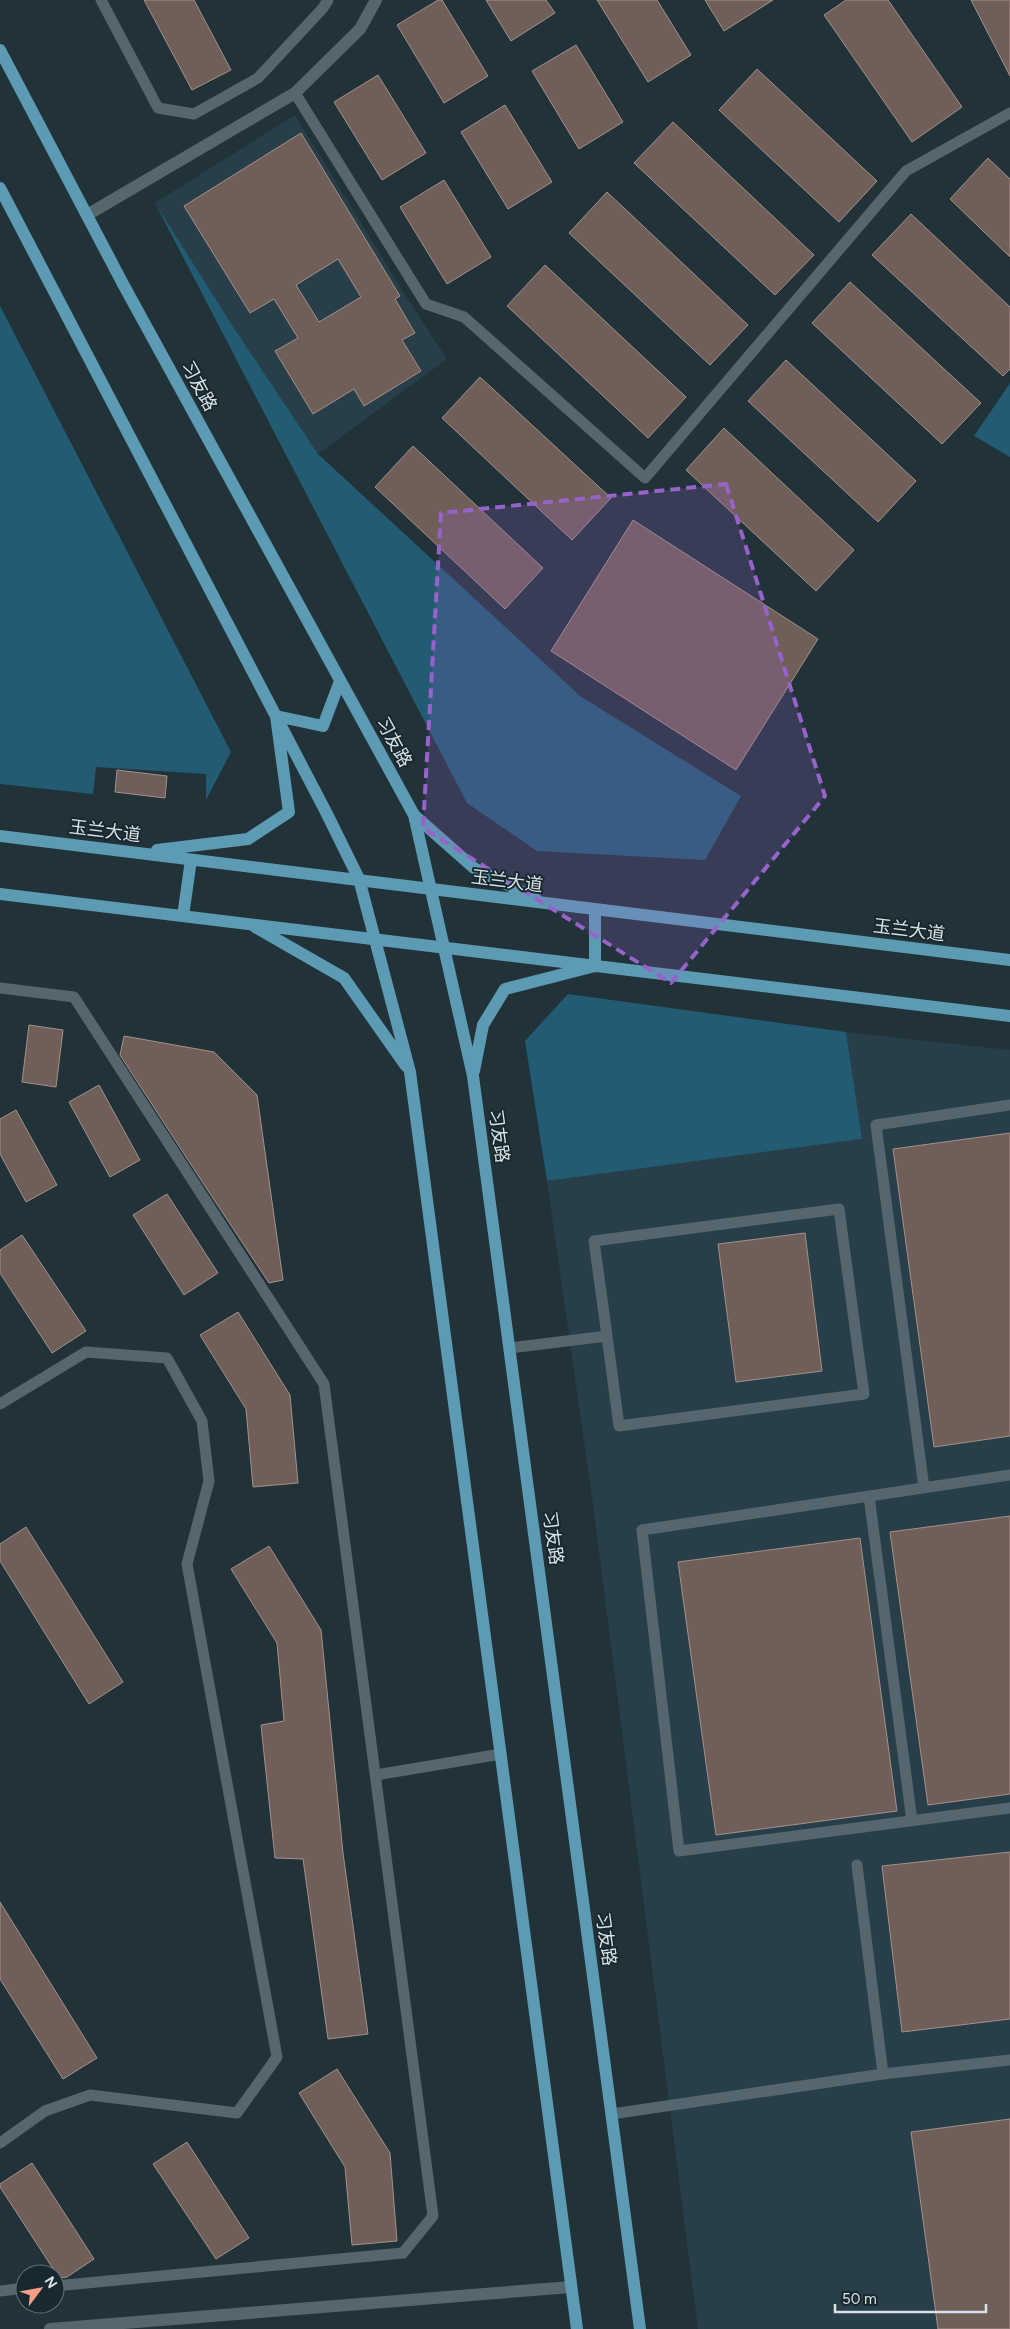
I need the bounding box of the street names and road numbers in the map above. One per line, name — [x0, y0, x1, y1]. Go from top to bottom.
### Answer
street label: 习友路 — [176, 357, 222, 415]
street label: 习友路 — [371, 713, 417, 771]
street label: 玉兰大道 — [68, 816, 142, 846]
street label: 玉兰大道 — [470, 866, 544, 896]
street label: 玉兰大道 — [872, 915, 946, 945]
street label: 习友路 — [484, 1108, 514, 1164]
street label: 习友路 — [538, 1510, 568, 1566]
street label: 习友路 — [591, 1911, 621, 1967]

